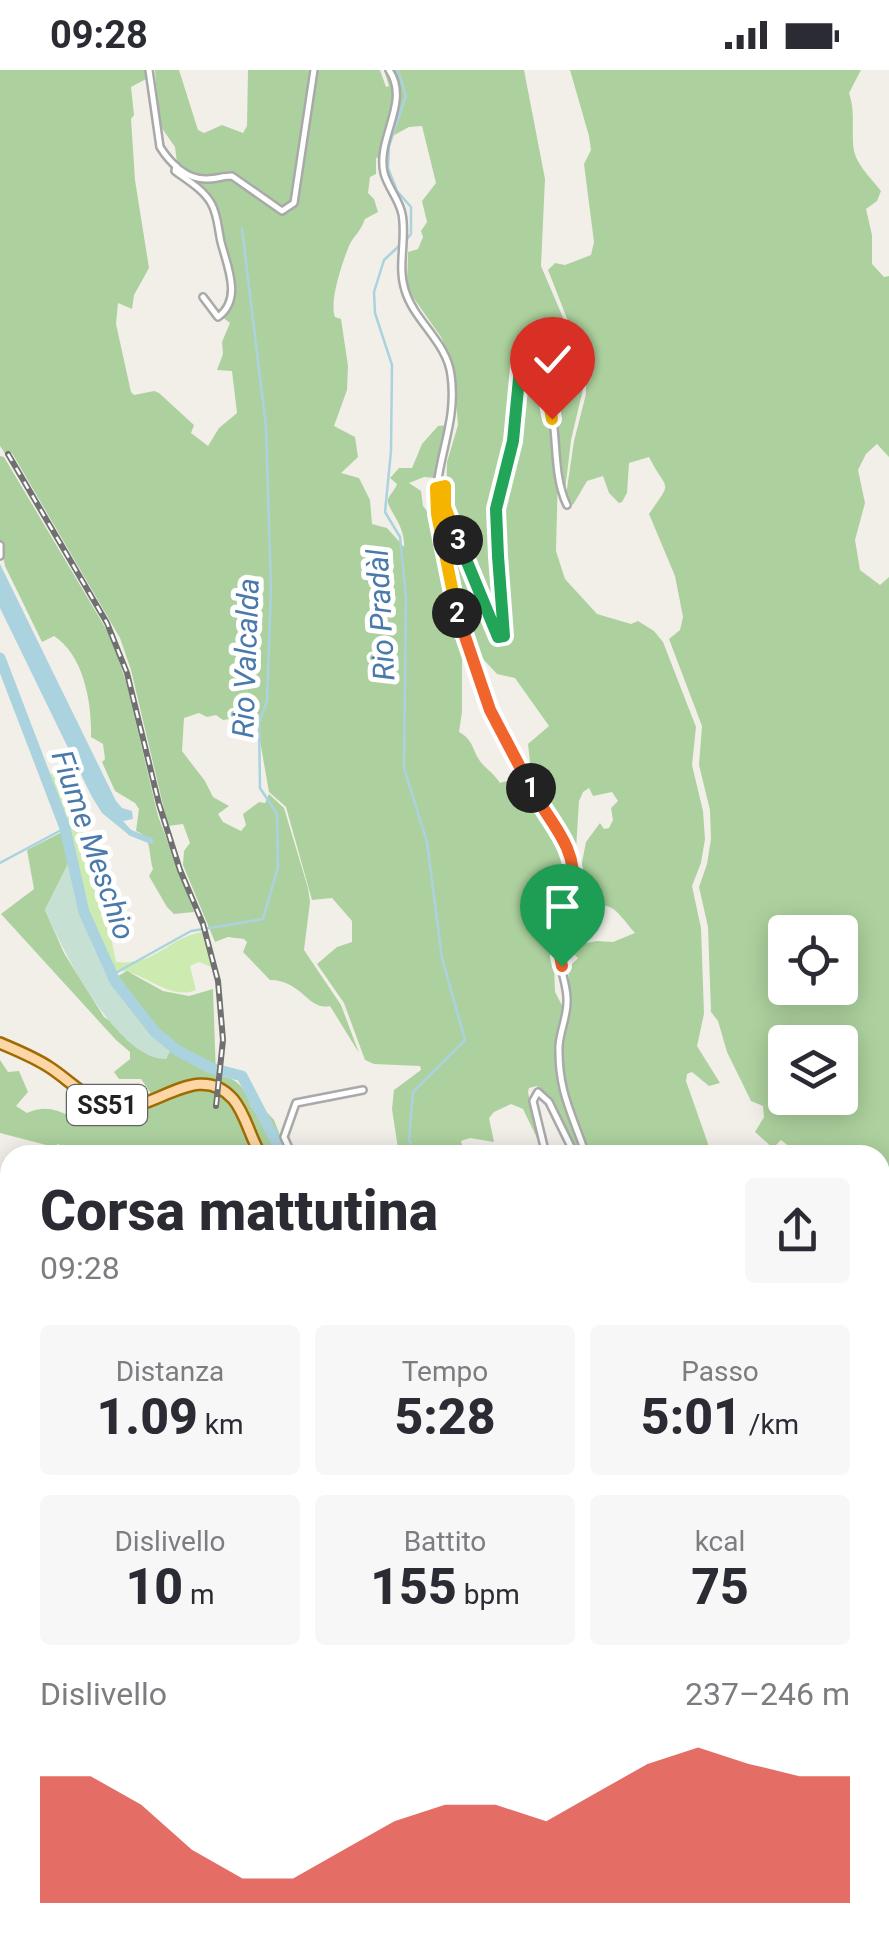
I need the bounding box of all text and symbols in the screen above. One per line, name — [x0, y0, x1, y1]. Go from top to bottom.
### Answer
text: 09:28 — [50, 13, 148, 57]
pin — [510, 317, 595, 420]
icon: check — [525, 332, 580, 387]
pin: 3 — [433, 515, 483, 565]
text: 3 — [450, 523, 466, 556]
water label: Rio Pradàl — [360, 547, 401, 682]
water label: Rio Valcalda — [225, 577, 266, 739]
pin: 2 — [432, 588, 482, 638]
text: 2 — [449, 596, 465, 629]
water label: Fiume Meschio — [45, 745, 142, 944]
pin: 1 — [506, 763, 556, 813]
text: 1 — [523, 771, 539, 804]
pin — [520, 864, 605, 967]
icon: arrive — [535, 879, 590, 934]
map controls — [768, 915, 858, 1115]
button: locate — [768, 915, 858, 1005]
button: layers — [768, 1025, 858, 1115]
road number: SS51 — [67, 1085, 147, 1125]
button: share — [745, 1178, 850, 1283]
text: Corsa mattutina — [40, 1179, 438, 1243]
text: 09:28 — [40, 1249, 120, 1287]
text: Distanza — [116, 1355, 224, 1388]
text: Tempo — [402, 1355, 488, 1388]
text: Passo — [681, 1355, 759, 1388]
text: 1.09 — [96, 1388, 198, 1446]
text: 5:28 — [394, 1388, 496, 1446]
text: 5:01 — [641, 1388, 742, 1446]
text: km — [198, 1408, 244, 1441]
text: /km — [742, 1408, 799, 1441]
text: Dislivello — [114, 1525, 226, 1558]
text: Battito — [404, 1525, 486, 1558]
text: kcal — [695, 1525, 745, 1558]
text: 10 — [125, 1558, 183, 1616]
text: 155 — [370, 1558, 457, 1616]
text: 75 — [691, 1558, 749, 1616]
text: m — [183, 1578, 215, 1611]
text: bpm — [457, 1578, 520, 1611]
text: Dislivello — [40, 1675, 167, 1713]
text: 237–246 m — [685, 1675, 850, 1713]

